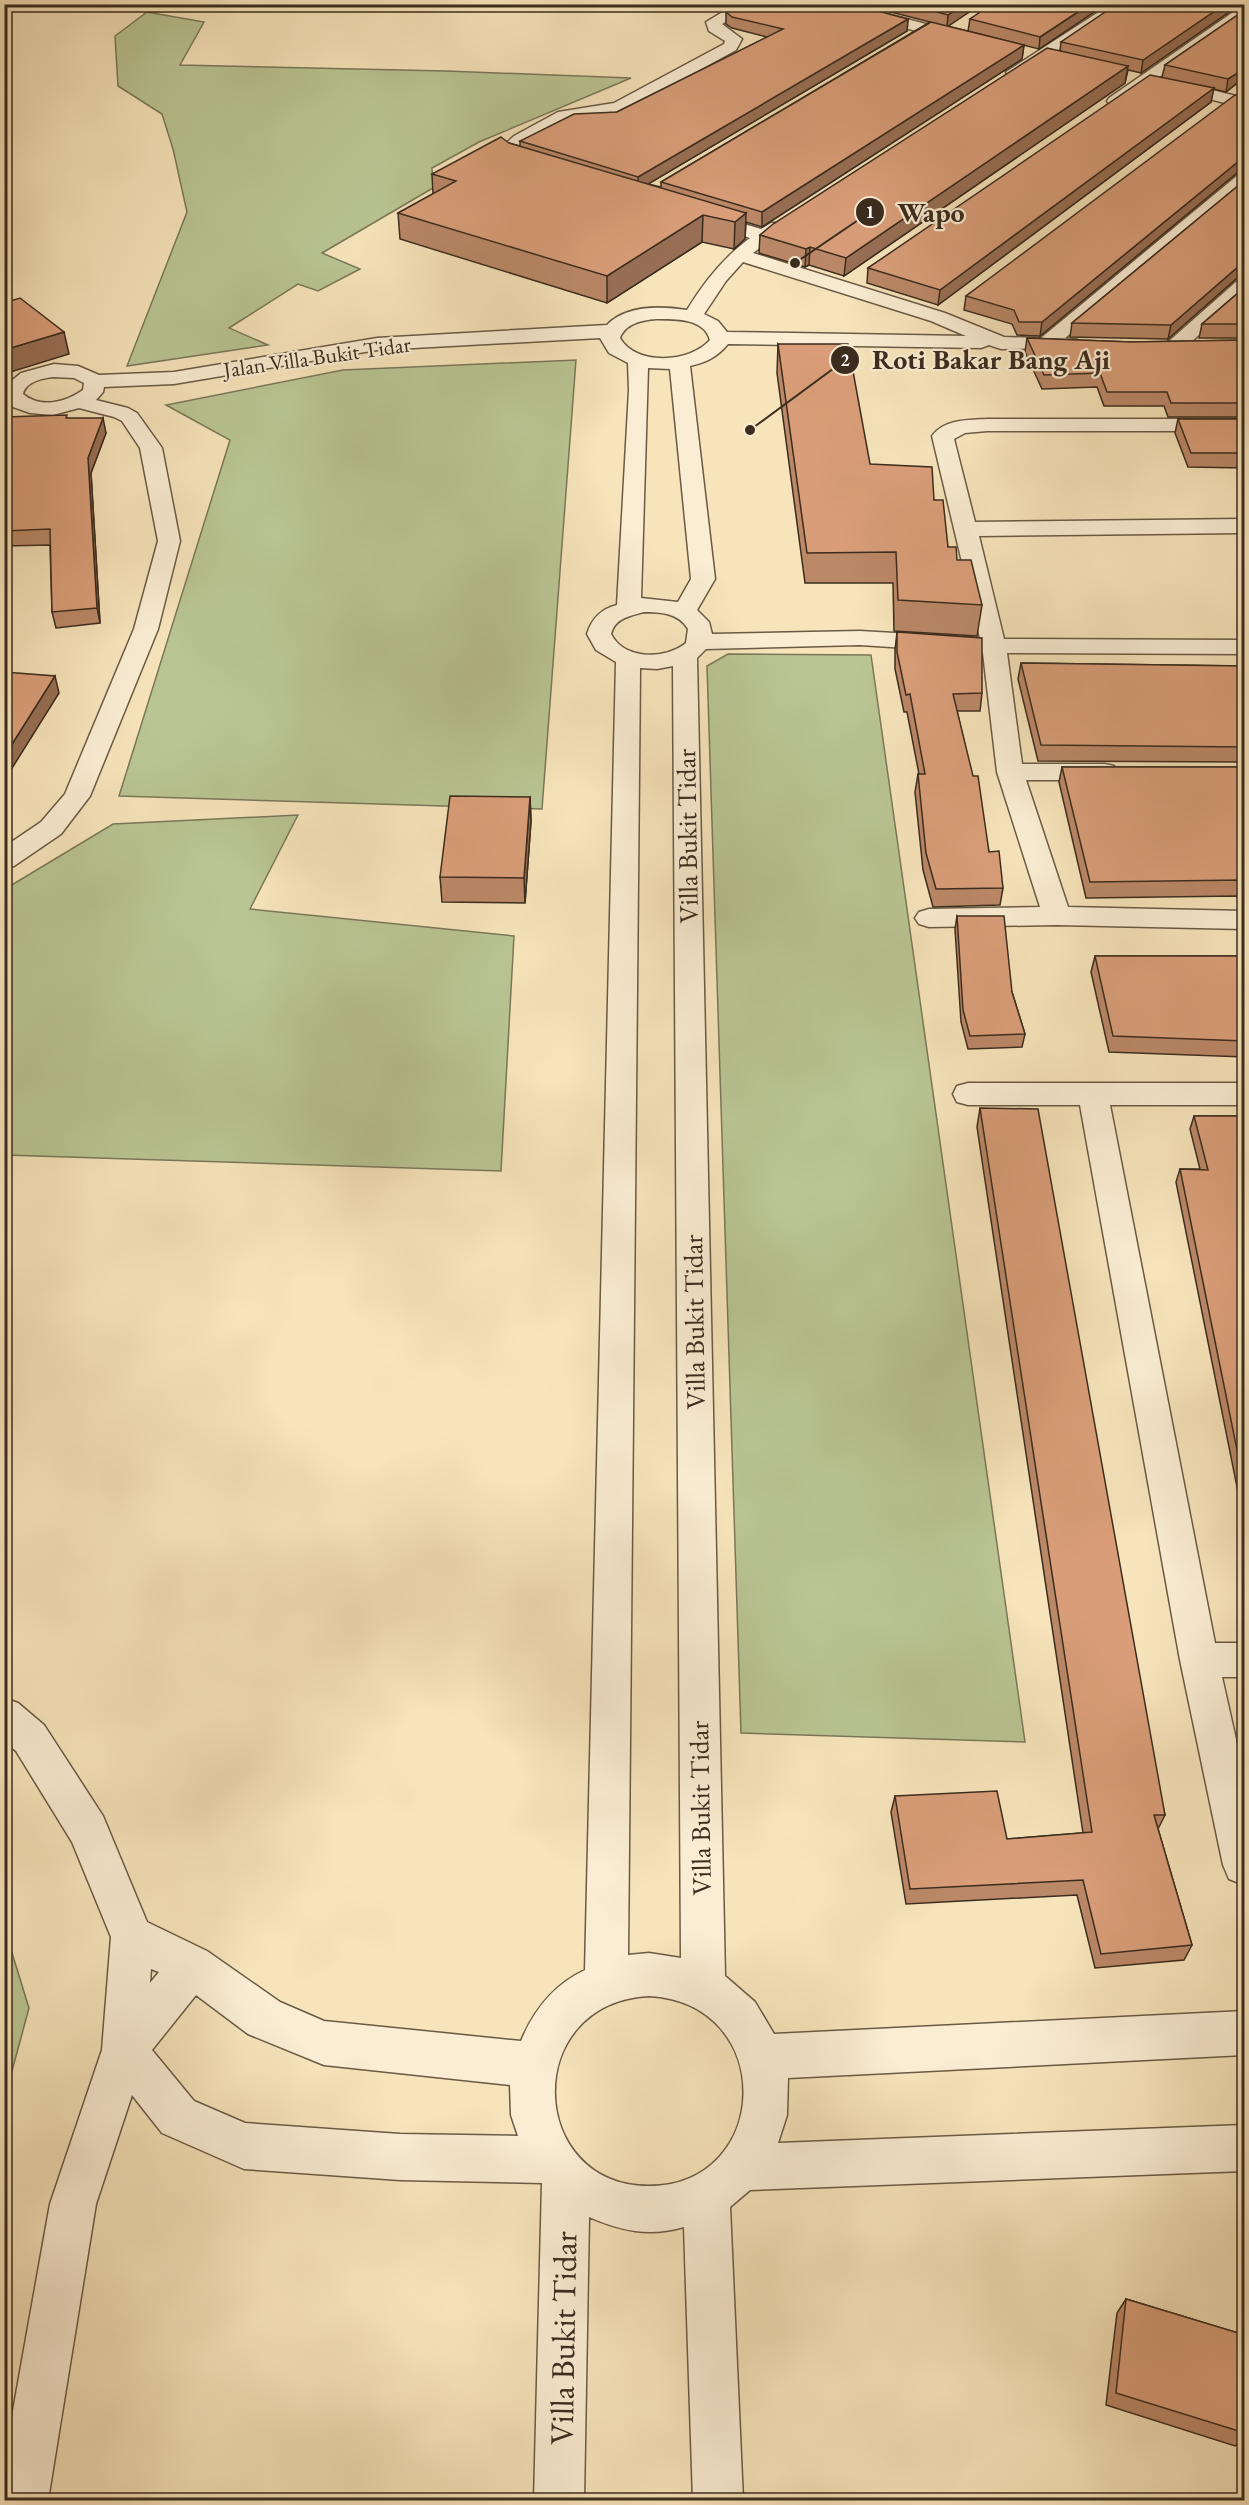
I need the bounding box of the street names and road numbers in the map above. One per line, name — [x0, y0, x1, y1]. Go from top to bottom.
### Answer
street label: Jalan Villa Bukit Tidar — [220, 329, 413, 385]
street label: Villa Bukit Tidar — [668, 748, 706, 924]
street label: Villa Bukit Tidar — [675, 1234, 713, 1410]
street label: Villa Bukit Tidar — [681, 1720, 719, 1896]
street label: Villa Bukit Tidar — [540, 2231, 586, 2445]

